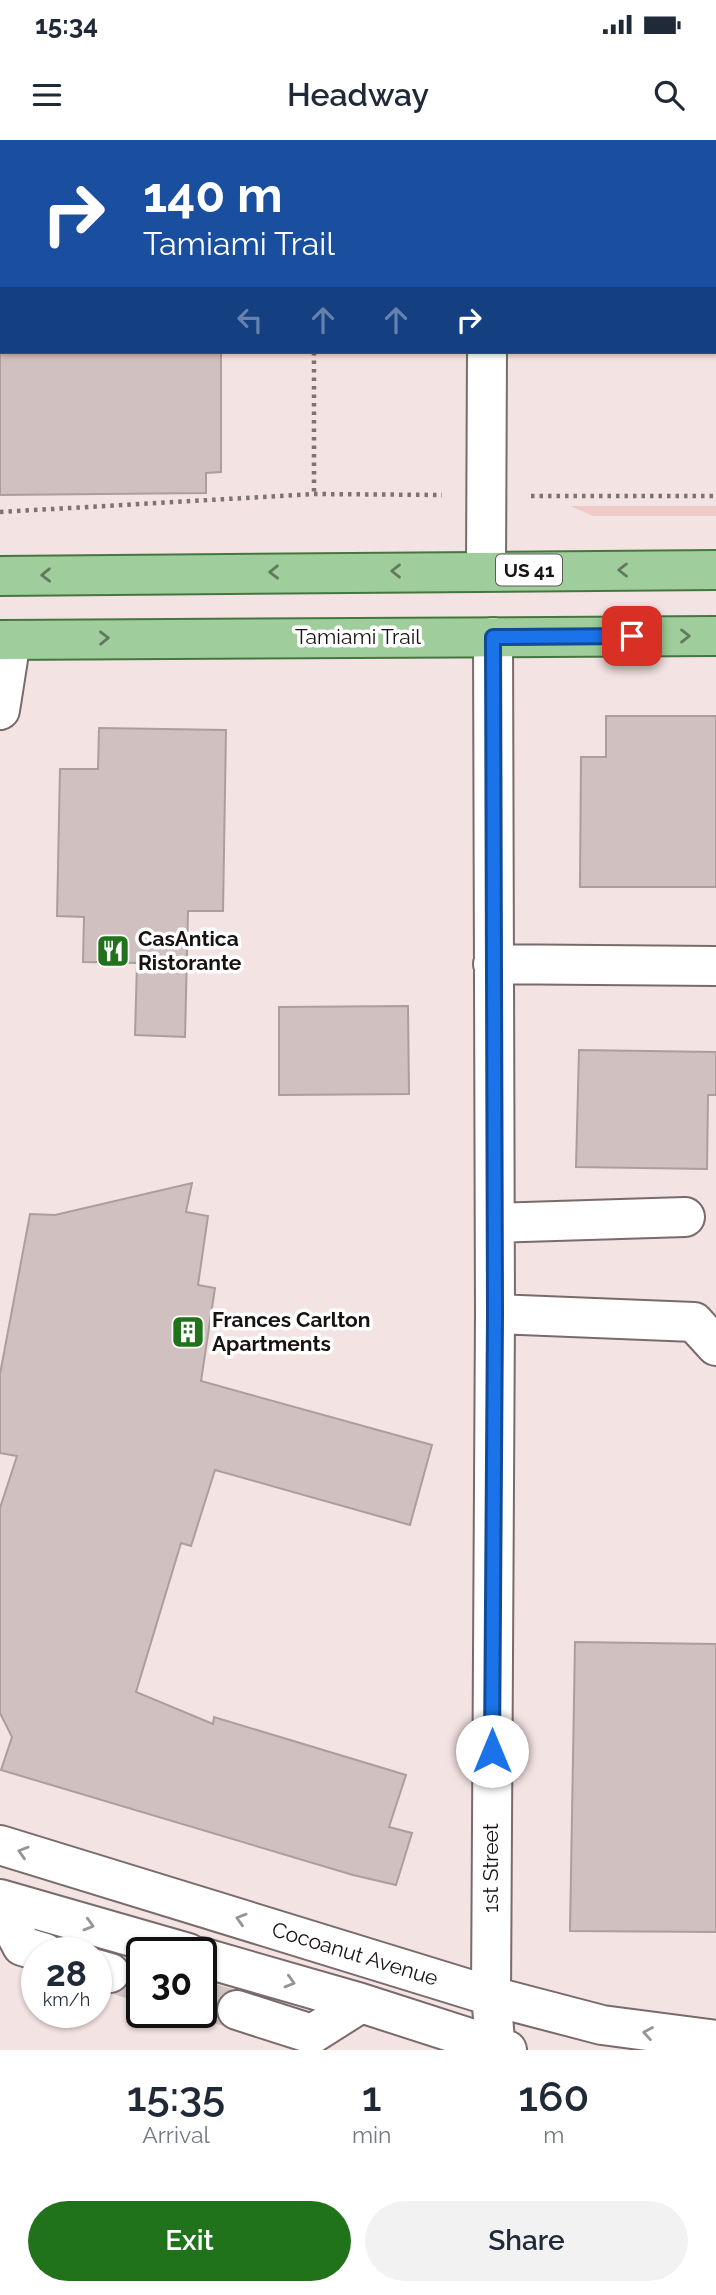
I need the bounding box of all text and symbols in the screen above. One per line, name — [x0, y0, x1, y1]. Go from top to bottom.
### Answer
text: 15:34 — [35, 10, 98, 40]
icon: menu — [28, 76, 66, 114]
text: Headway — [287, 76, 429, 113]
icon: search — [650, 76, 688, 114]
text: 140 m — [143, 166, 283, 223]
icon: right — [28, 168, 119, 259]
text: Tamiami Trail — [143, 225, 335, 262]
icon: left — [231, 301, 269, 339]
icon: ahead — [304, 301, 342, 339]
icon: ahead — [377, 301, 415, 339]
icon: right — [450, 301, 488, 339]
road number: US 41 — [496, 554, 562, 586]
one-way arrow — [618, 562, 628, 578]
one-way arrow — [390, 563, 401, 578]
one-way arrow — [268, 564, 279, 580]
one-way arrow — [41, 567, 51, 583]
pin — [602, 606, 662, 666]
icon: arrive — [613, 617, 651, 655]
street label: Tamiami Trail — [295, 624, 421, 649]
one-way arrow — [680, 628, 690, 644]
one-way arrow — [99, 630, 109, 646]
place label: CasAntica Ristorante — [138, 926, 242, 975]
restaurant icon: CasAntica Ristorante — [94, 932, 132, 970]
place label: Frances Carlton Apartments — [212, 1307, 371, 1356]
building icon: Frances Carlton Apartments — [169, 1313, 207, 1351]
position arrow — [455, 1714, 529, 1788]
street label: 1st Street — [478, 1823, 503, 1913]
one-way arrow — [18, 1845, 30, 1860]
one-way arrow — [235, 1913, 247, 1927]
one-way arrow — [83, 1916, 95, 1931]
street label: Cocoanut Avenue — [269, 1916, 441, 1991]
speed limit sign: 30 — [126, 1937, 217, 2028]
text: 28 — [46, 1953, 87, 1994]
one-way arrow — [284, 1974, 296, 1989]
text: km/h — [43, 1989, 90, 2010]
one-way arrow — [642, 2026, 654, 2041]
text: 15:35 — [127, 2072, 225, 2121]
text: 1 — [362, 2072, 382, 2121]
text: 160 — [518, 2072, 589, 2121]
text: Arrival — [142, 2121, 210, 2148]
text: min — [352, 2121, 391, 2148]
text: m — [543, 2121, 564, 2148]
button: Exit — [28, 2201, 351, 2281]
button: Share — [365, 2201, 688, 2281]

